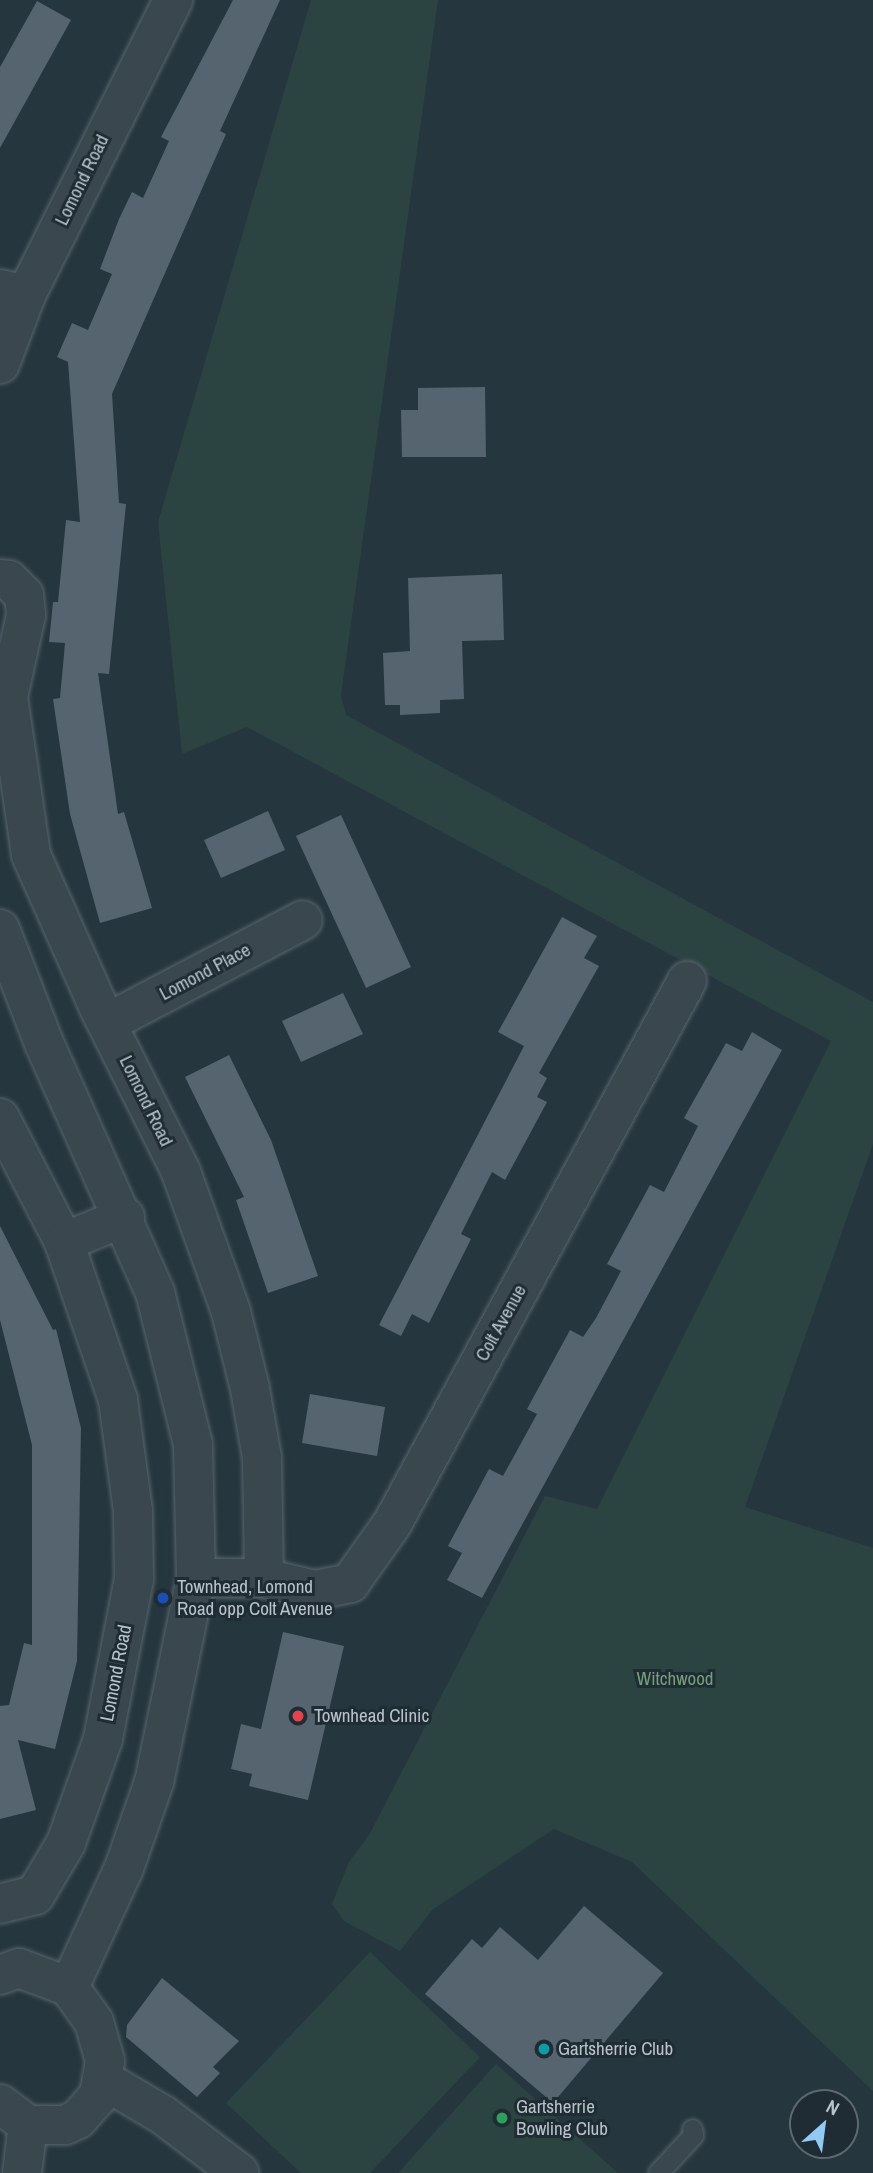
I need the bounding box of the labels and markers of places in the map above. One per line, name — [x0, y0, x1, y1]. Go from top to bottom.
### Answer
place label: Townhead, Lomond Road opp Colt Avenue — [177, 1576, 334, 1620]
marker: Townhead, Lomond Road opp Colt Avenue — [155, 1590, 171, 1606]
place label: Townhead Clinic — [314, 1705, 429, 1727]
marker: Townhead Clinic — [288, 1706, 308, 1726]
place label: Gartsherrie Club — [558, 2038, 673, 2060]
marker: Gartsherrie Club — [536, 2041, 552, 2057]
place label: Gartsherrie Bowling Club — [516, 2096, 608, 2140]
marker: Gartsherrie Bowling Club — [494, 2110, 510, 2126]

